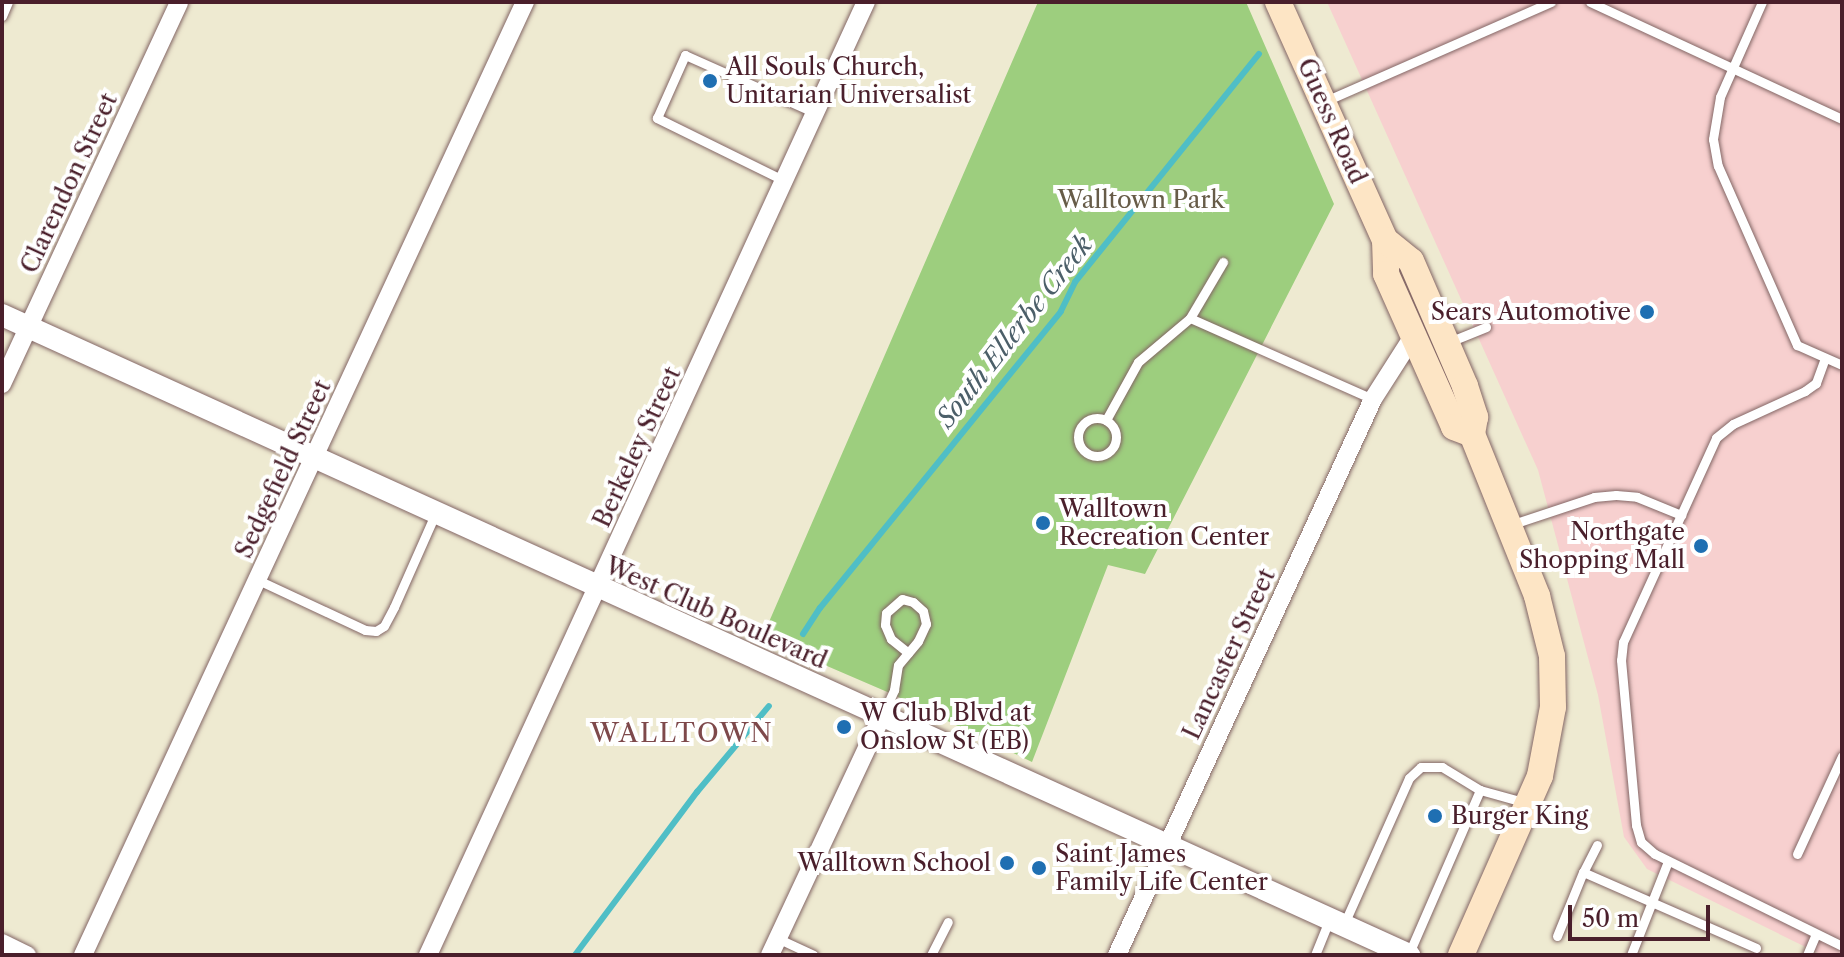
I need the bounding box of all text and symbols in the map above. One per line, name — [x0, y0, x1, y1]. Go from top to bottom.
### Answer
place label: All Souls Church, Unitarian Universalist — [726, 53, 971, 109]
street label: Guess Road — [1292, 54, 1372, 188]
marker: All Souls Church, Unitarian Universalist — [701, 72, 719, 90]
street label: Clarendon Street — [15, 88, 123, 278]
park label: Walltown Park — [1058, 186, 1224, 214]
water label: South Ellerbe Creek — [931, 230, 1099, 434]
place label: Sears Automotive — [1430, 298, 1631, 326]
marker: Sears Automotive — [1638, 303, 1656, 321]
street label: Berkeley Street — [587, 362, 687, 532]
street label: Sedgefield Street — [229, 375, 337, 563]
place label: Walltown Recreation Center — [1059, 495, 1269, 551]
marker: Walltown Recreation Center — [1034, 514, 1052, 532]
place label: Northgate Shopping Mall — [1519, 518, 1685, 574]
marker: Northgate Shopping Mall — [1692, 537, 1710, 555]
street label: West Club Boulevard — [601, 551, 831, 675]
street label: Lancaster Street — [1177, 564, 1281, 744]
place label: W Club Blvd at Onslow St (EB) — [860, 699, 1032, 755]
district label: WALLTOWN — [590, 718, 774, 750]
marker: W Club Blvd at Onslow St (EB) — [835, 718, 853, 736]
place label: Burger King — [1451, 802, 1589, 830]
marker: Burger King — [1426, 807, 1444, 825]
place label: Saint James Family Life Center — [1055, 840, 1269, 896]
place label: Walltown School — [798, 849, 991, 877]
marker: Walltown School — [998, 854, 1016, 872]
marker: Saint James Family Life Center — [1030, 859, 1048, 877]
scale bar — [1572, 889, 1714, 939]
text: 50 m — [1582, 904, 1639, 933]

